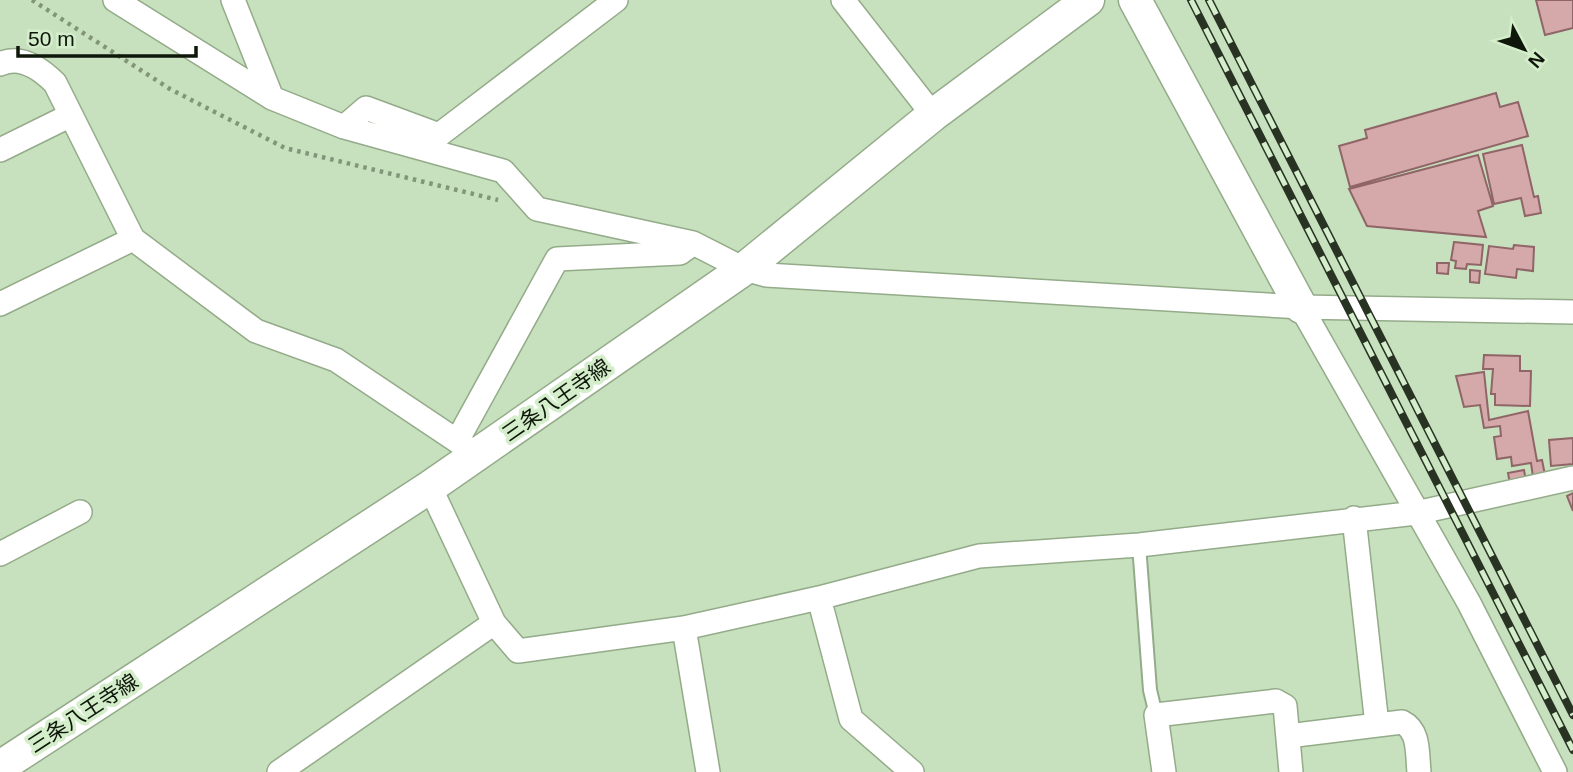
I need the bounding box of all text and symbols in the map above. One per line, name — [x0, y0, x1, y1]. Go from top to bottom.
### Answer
scale bar — [18, 14, 196, 58]
north arrow — [1489, 14, 1559, 84]
text: 50 m — [28, 27, 75, 50]
text: N — [1524, 48, 1549, 72]
street label: 三条八王寺線 — [498, 354, 614, 446]
street label: 三条八王寺線 — [24, 669, 142, 757]

